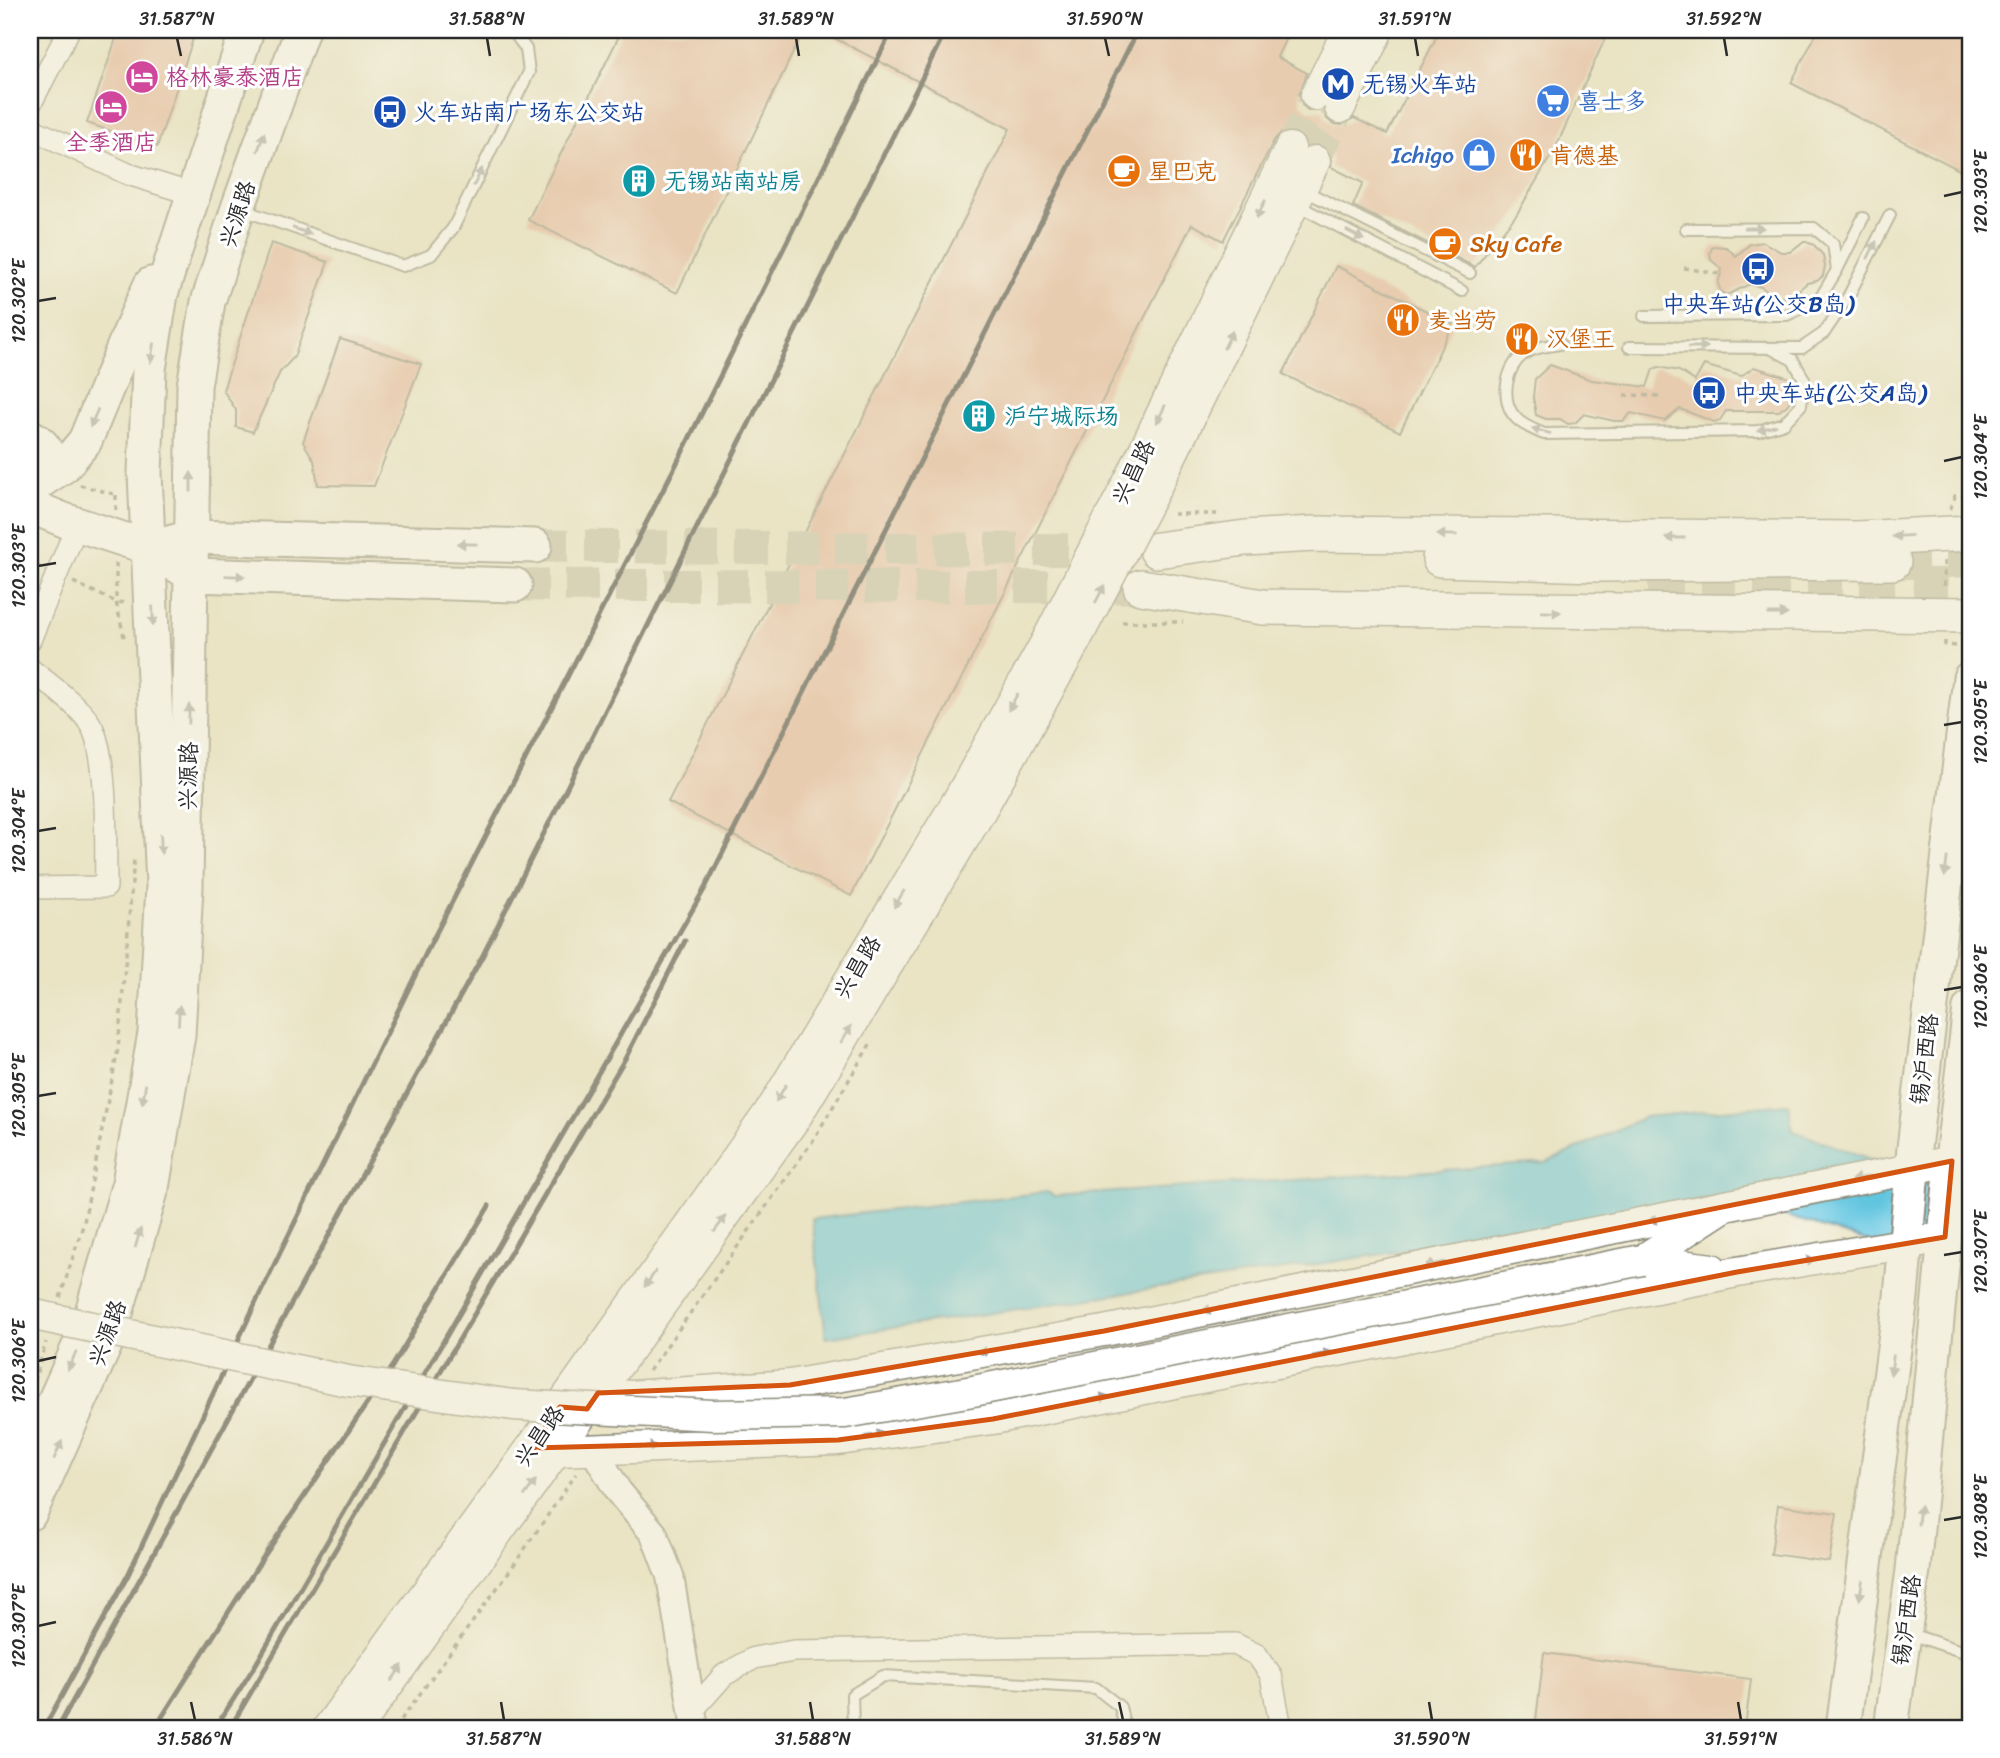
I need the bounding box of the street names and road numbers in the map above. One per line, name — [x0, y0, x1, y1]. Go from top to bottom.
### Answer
street label: 兴源路 — [207, 175, 268, 253]
street label: 兴昌路 — [1100, 432, 1167, 512]
street label: 兴源路 — [167, 741, 210, 811]
street label: 兴昌路 — [822, 927, 893, 1007]
street label: 锡沪西路 — [1899, 1011, 1950, 1107]
street label: 兴源路 — [76, 1294, 139, 1373]
street label: 兴昌路 — [503, 1396, 576, 1476]
street label: 锡沪西路 — [1880, 1572, 1933, 1668]

